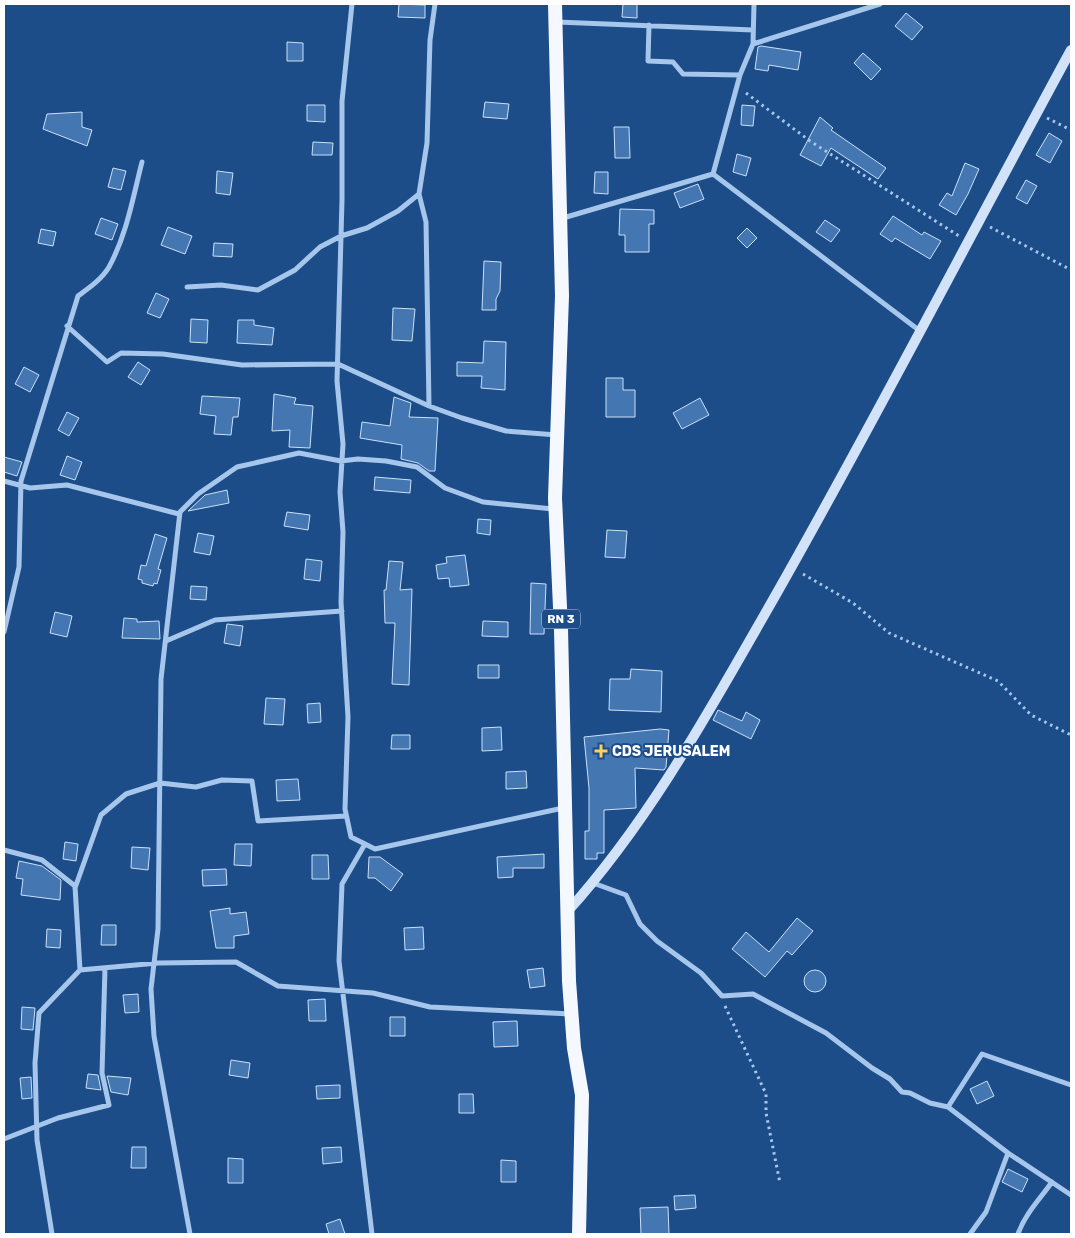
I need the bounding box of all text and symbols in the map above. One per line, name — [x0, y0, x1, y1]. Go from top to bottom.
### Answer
road number: RN 3 — [542, 610, 580, 628]
place label: CDS JERUSALEM — [612, 743, 730, 760]
marker: CDS JERUSALEM — [594, 744, 608, 758]

